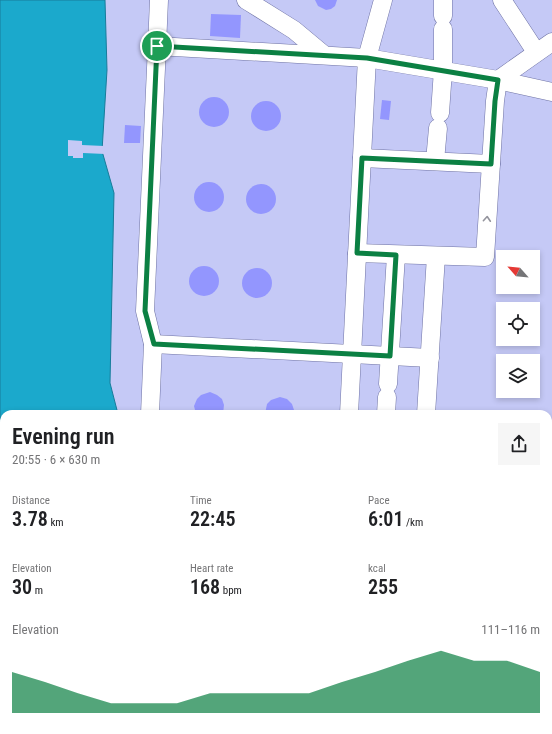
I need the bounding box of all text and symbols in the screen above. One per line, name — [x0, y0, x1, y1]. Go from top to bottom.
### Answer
pin — [140, 29, 174, 63]
icon: arrive — [146, 35, 168, 57]
one-way arrow — [483, 216, 492, 222]
north arrow — [496, 250, 540, 294]
map controls — [496, 250, 540, 398]
button: locate — [496, 302, 540, 346]
button: layers — [496, 354, 540, 398]
button: share — [498, 423, 540, 465]
text: Evening run — [12, 424, 114, 449]
text: 20:55 · 6 × 630 m — [12, 452, 100, 467]
text: Distance — [12, 494, 50, 507]
text: Time — [190, 494, 212, 507]
text: Pace — [368, 494, 390, 507]
text: 3.78 — [12, 507, 48, 531]
text: 22:45 — [190, 507, 236, 531]
text: 6:01 — [368, 507, 403, 531]
text: km — [48, 516, 64, 529]
text: /km — [403, 516, 423, 529]
text: Elevation — [12, 562, 52, 575]
text: Heart rate — [190, 562, 233, 575]
text: kcal — [368, 562, 386, 575]
text: 30 — [12, 575, 32, 599]
text: 168 — [190, 575, 220, 599]
text: 255 — [368, 575, 398, 599]
text: m — [32, 584, 43, 597]
text: bpm — [220, 584, 242, 597]
text: Elevation — [12, 622, 59, 637]
text: 111–116 m — [481, 622, 540, 637]

